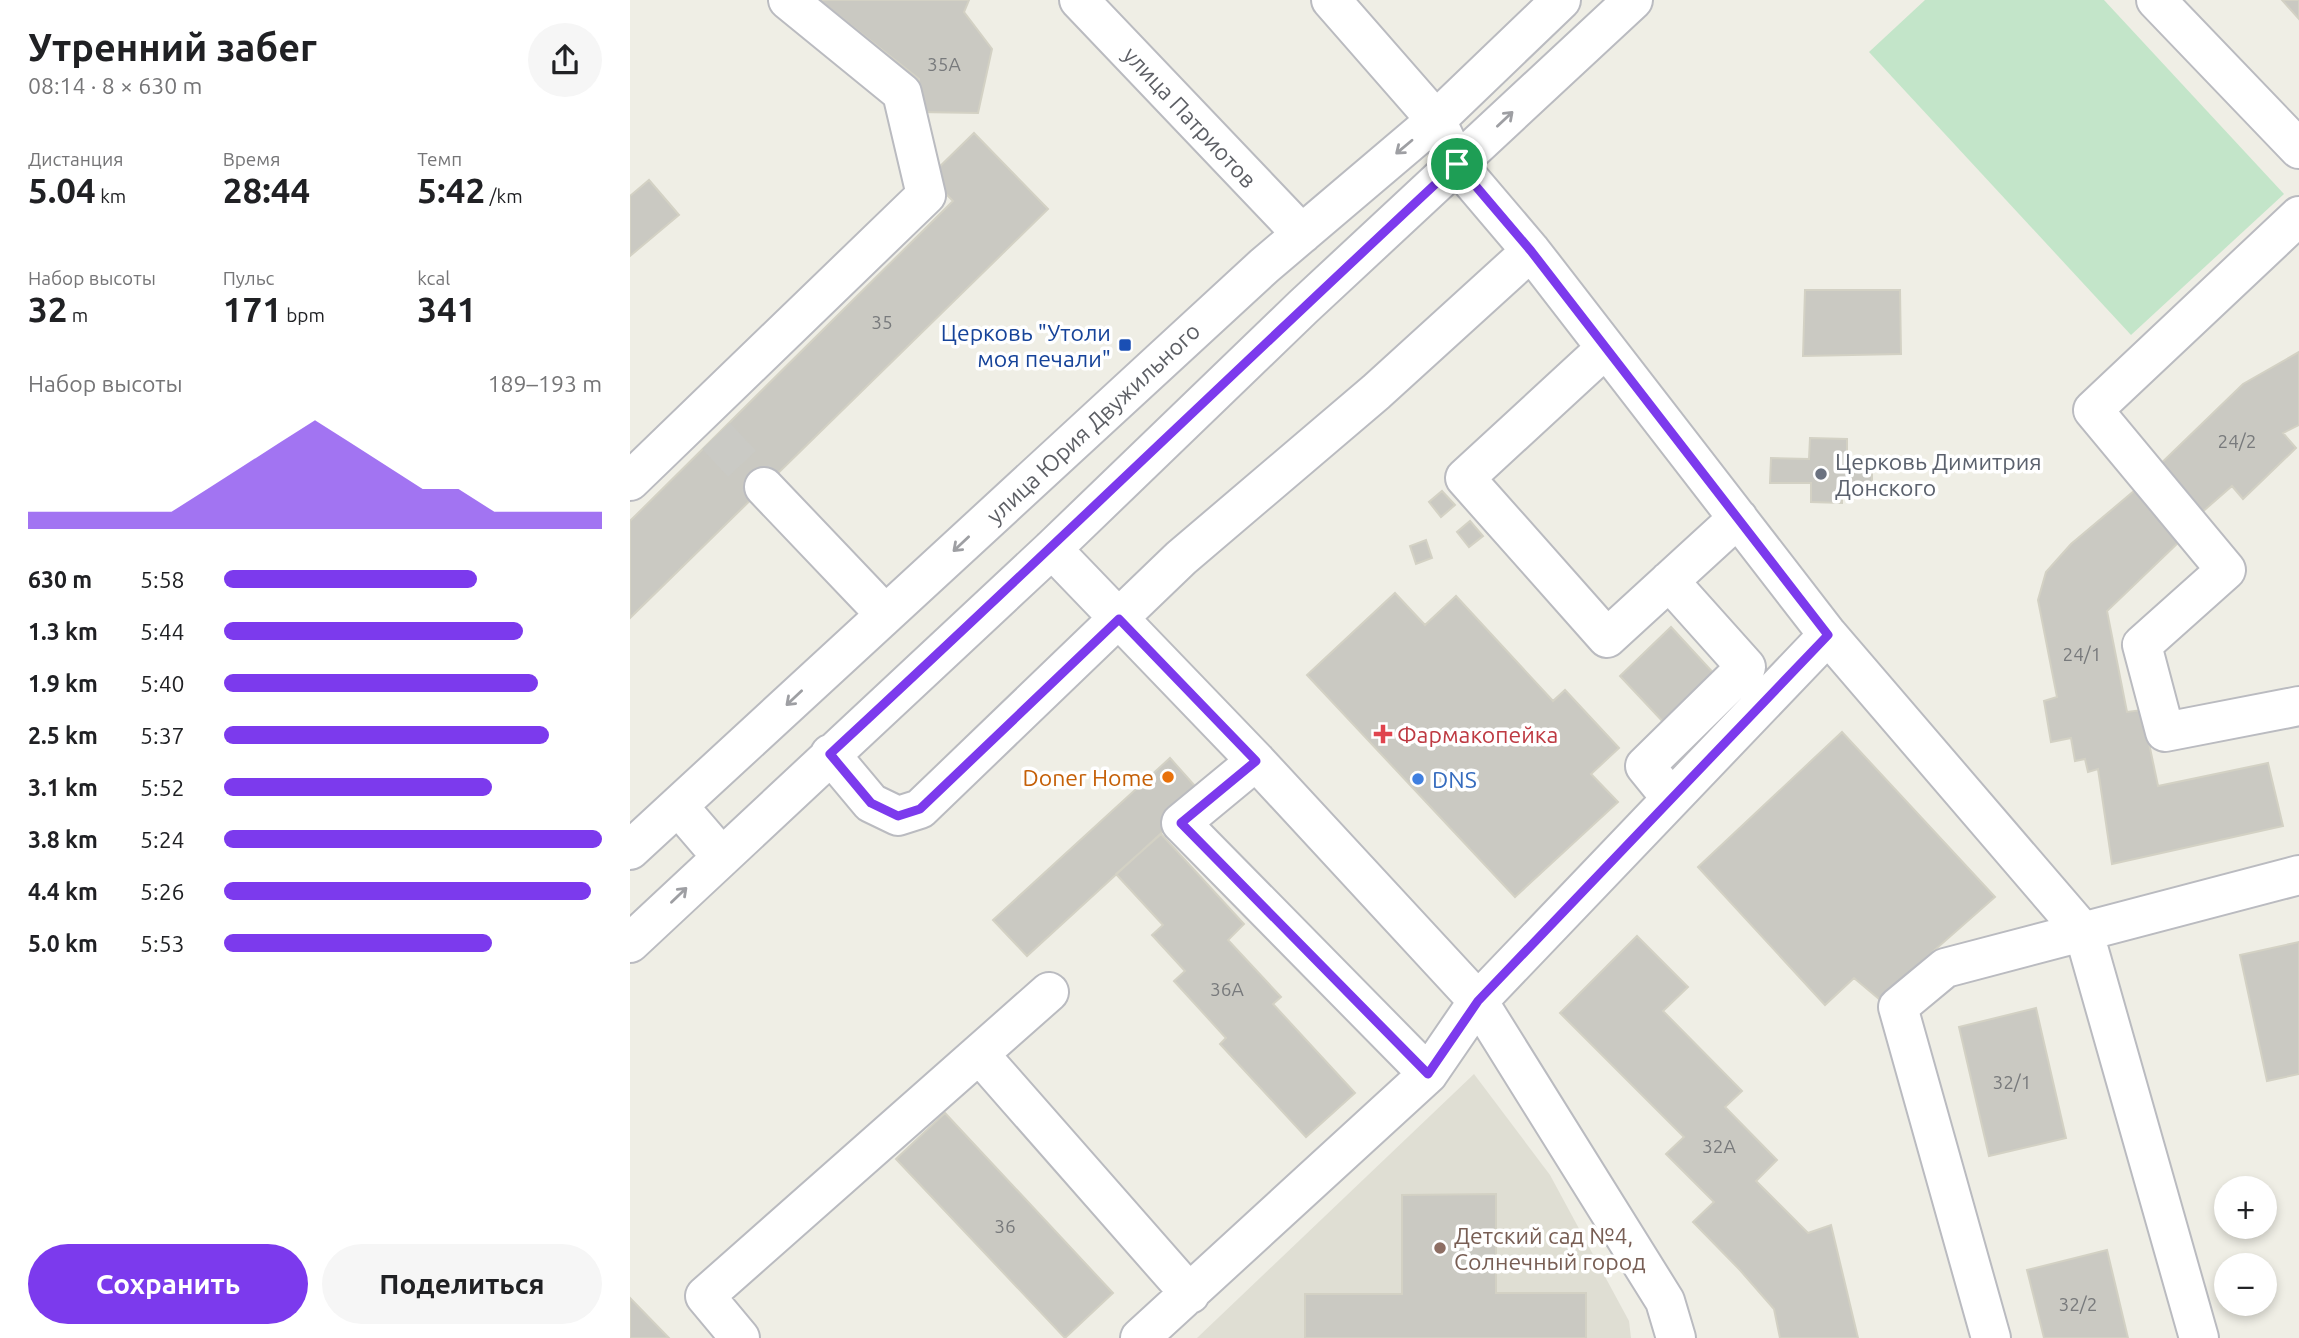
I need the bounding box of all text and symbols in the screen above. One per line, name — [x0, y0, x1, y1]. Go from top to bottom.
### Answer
button: share — [528, 23, 602, 97]
text: Утренний забег — [28, 26, 317, 68]
street label: улица Патриотов — [1118, 42, 1262, 192]
house number: 35А — [927, 53, 962, 75]
text: 08:14 · 8 × 630 m — [28, 73, 202, 98]
one-way arrow — [1496, 111, 1514, 128]
pin — [1427, 134, 1487, 194]
one-way arrow — [1396, 139, 1414, 155]
icon: arrive — [1438, 145, 1476, 183]
text: Дистанция — [28, 148, 123, 170]
text: Время — [223, 148, 280, 170]
text: Темп — [417, 148, 462, 170]
text: 5.04 — [28, 170, 96, 210]
text: 28:44 — [223, 170, 310, 210]
text: 5:42 — [417, 170, 485, 210]
text: km — [96, 185, 126, 207]
text: /km — [485, 185, 523, 207]
text: Набор высоты — [28, 267, 156, 289]
text: Пульс — [223, 267, 274, 289]
text: kcal — [417, 267, 450, 289]
text: 32 — [28, 289, 67, 329]
text: 171 — [223, 289, 282, 329]
text: 341 — [417, 289, 477, 329]
text: m — [67, 304, 88, 326]
text: bpm — [282, 304, 325, 326]
house number: 35 — [871, 311, 893, 333]
street label: улица Юрия Двужильного — [981, 318, 1205, 528]
place label: Церковь "Утоли моя печали" — [941, 320, 1111, 371]
marker: Церковь "Утоли моя печали" — [1117, 337, 1133, 353]
text: Набор высоты — [28, 371, 183, 396]
text: 189–193 m — [488, 371, 602, 396]
house number: 24/2 — [2217, 430, 2257, 452]
place label: Церковь Димитрия Донского — [1835, 449, 2042, 500]
marker: Церковь Димитрия Донского — [1813, 466, 1829, 482]
one-way arrow — [952, 536, 970, 552]
text: 630 m — [28, 567, 92, 592]
text: 5:58 — [140, 567, 185, 592]
text: 1.3 km — [28, 619, 98, 644]
text: 5:44 — [140, 619, 185, 644]
house number: 24/1 — [2062, 643, 2102, 665]
text: 1.9 km — [28, 671, 98, 696]
text: 5:40 — [140, 671, 185, 696]
one-way arrow — [786, 690, 803, 707]
place label: Фармакопейка — [1397, 722, 1558, 747]
text: 2.5 km — [28, 723, 98, 748]
text: 5:37 — [140, 723, 185, 748]
marker: Фармакопейка — [1375, 726, 1391, 742]
place label: Doner Home — [1022, 765, 1154, 790]
place label: DNS — [1432, 767, 1477, 792]
marker: Doner Home — [1160, 769, 1176, 785]
marker: DNS — [1410, 771, 1426, 787]
text: 3.1 km — [28, 775, 98, 800]
text: 5:52 — [140, 775, 185, 800]
text: 3.8 km — [28, 827, 98, 852]
text: 5:24 — [140, 827, 185, 852]
text: 4.4 km — [28, 879, 98, 904]
text: 5:26 — [140, 879, 185, 904]
one-way arrow — [670, 887, 687, 904]
text: 5.0 km — [28, 931, 98, 956]
text: 5:53 — [140, 931, 185, 956]
house number: 36А — [1210, 978, 1245, 1000]
house number: 32/1 — [1992, 1071, 2032, 1093]
house number: 32А — [1702, 1135, 1737, 1157]
map controls — [2214, 1176, 2277, 1316]
button: + — [2214, 1176, 2277, 1239]
house number: 36 — [994, 1215, 1016, 1237]
place label: Детский сад №4, Солнечный город — [1454, 1223, 1646, 1274]
marker: Детский сад №4, Солнечный город — [1432, 1240, 1448, 1256]
button: Сохранить — [28, 1244, 308, 1324]
button: Поделиться — [322, 1244, 602, 1324]
button: − — [2214, 1253, 2277, 1316]
house number: 32/2 — [2058, 1293, 2098, 1315]

